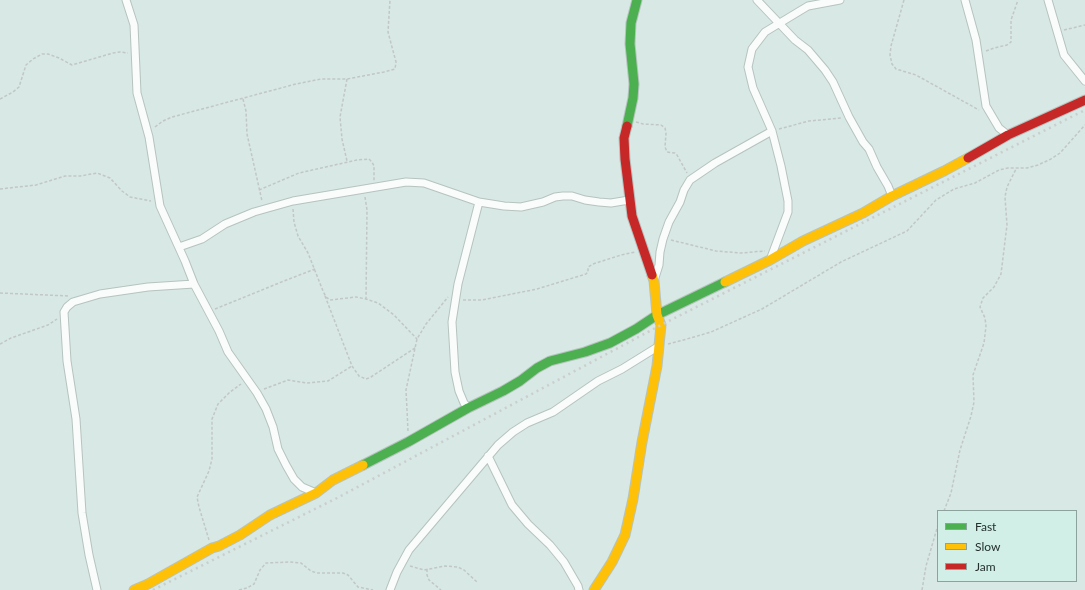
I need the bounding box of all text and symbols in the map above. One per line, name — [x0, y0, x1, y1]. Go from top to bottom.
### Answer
legend — [937, 510, 1077, 582]
text: Fast — [975, 519, 996, 534]
text: Slow — [975, 539, 1000, 554]
text: Jam — [975, 559, 996, 574]

